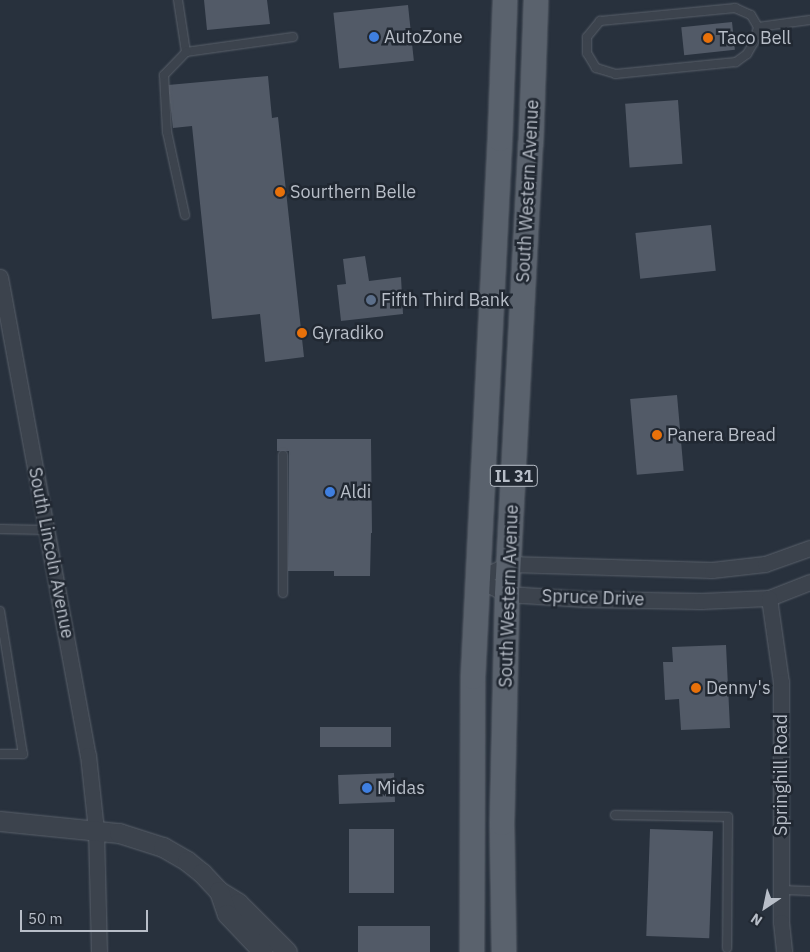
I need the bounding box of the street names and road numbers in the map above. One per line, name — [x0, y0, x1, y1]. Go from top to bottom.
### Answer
street label: South Western Avenue — [512, 99, 544, 283]
road number: IL 31 — [489, 462, 539, 490]
street label: South Lincoln Avenue — [24, 466, 78, 640]
street label: South Western Avenue — [495, 504, 523, 688]
street label: Spruce Drive — [541, 585, 645, 611]
street label: Springhill Road — [770, 714, 792, 836]

